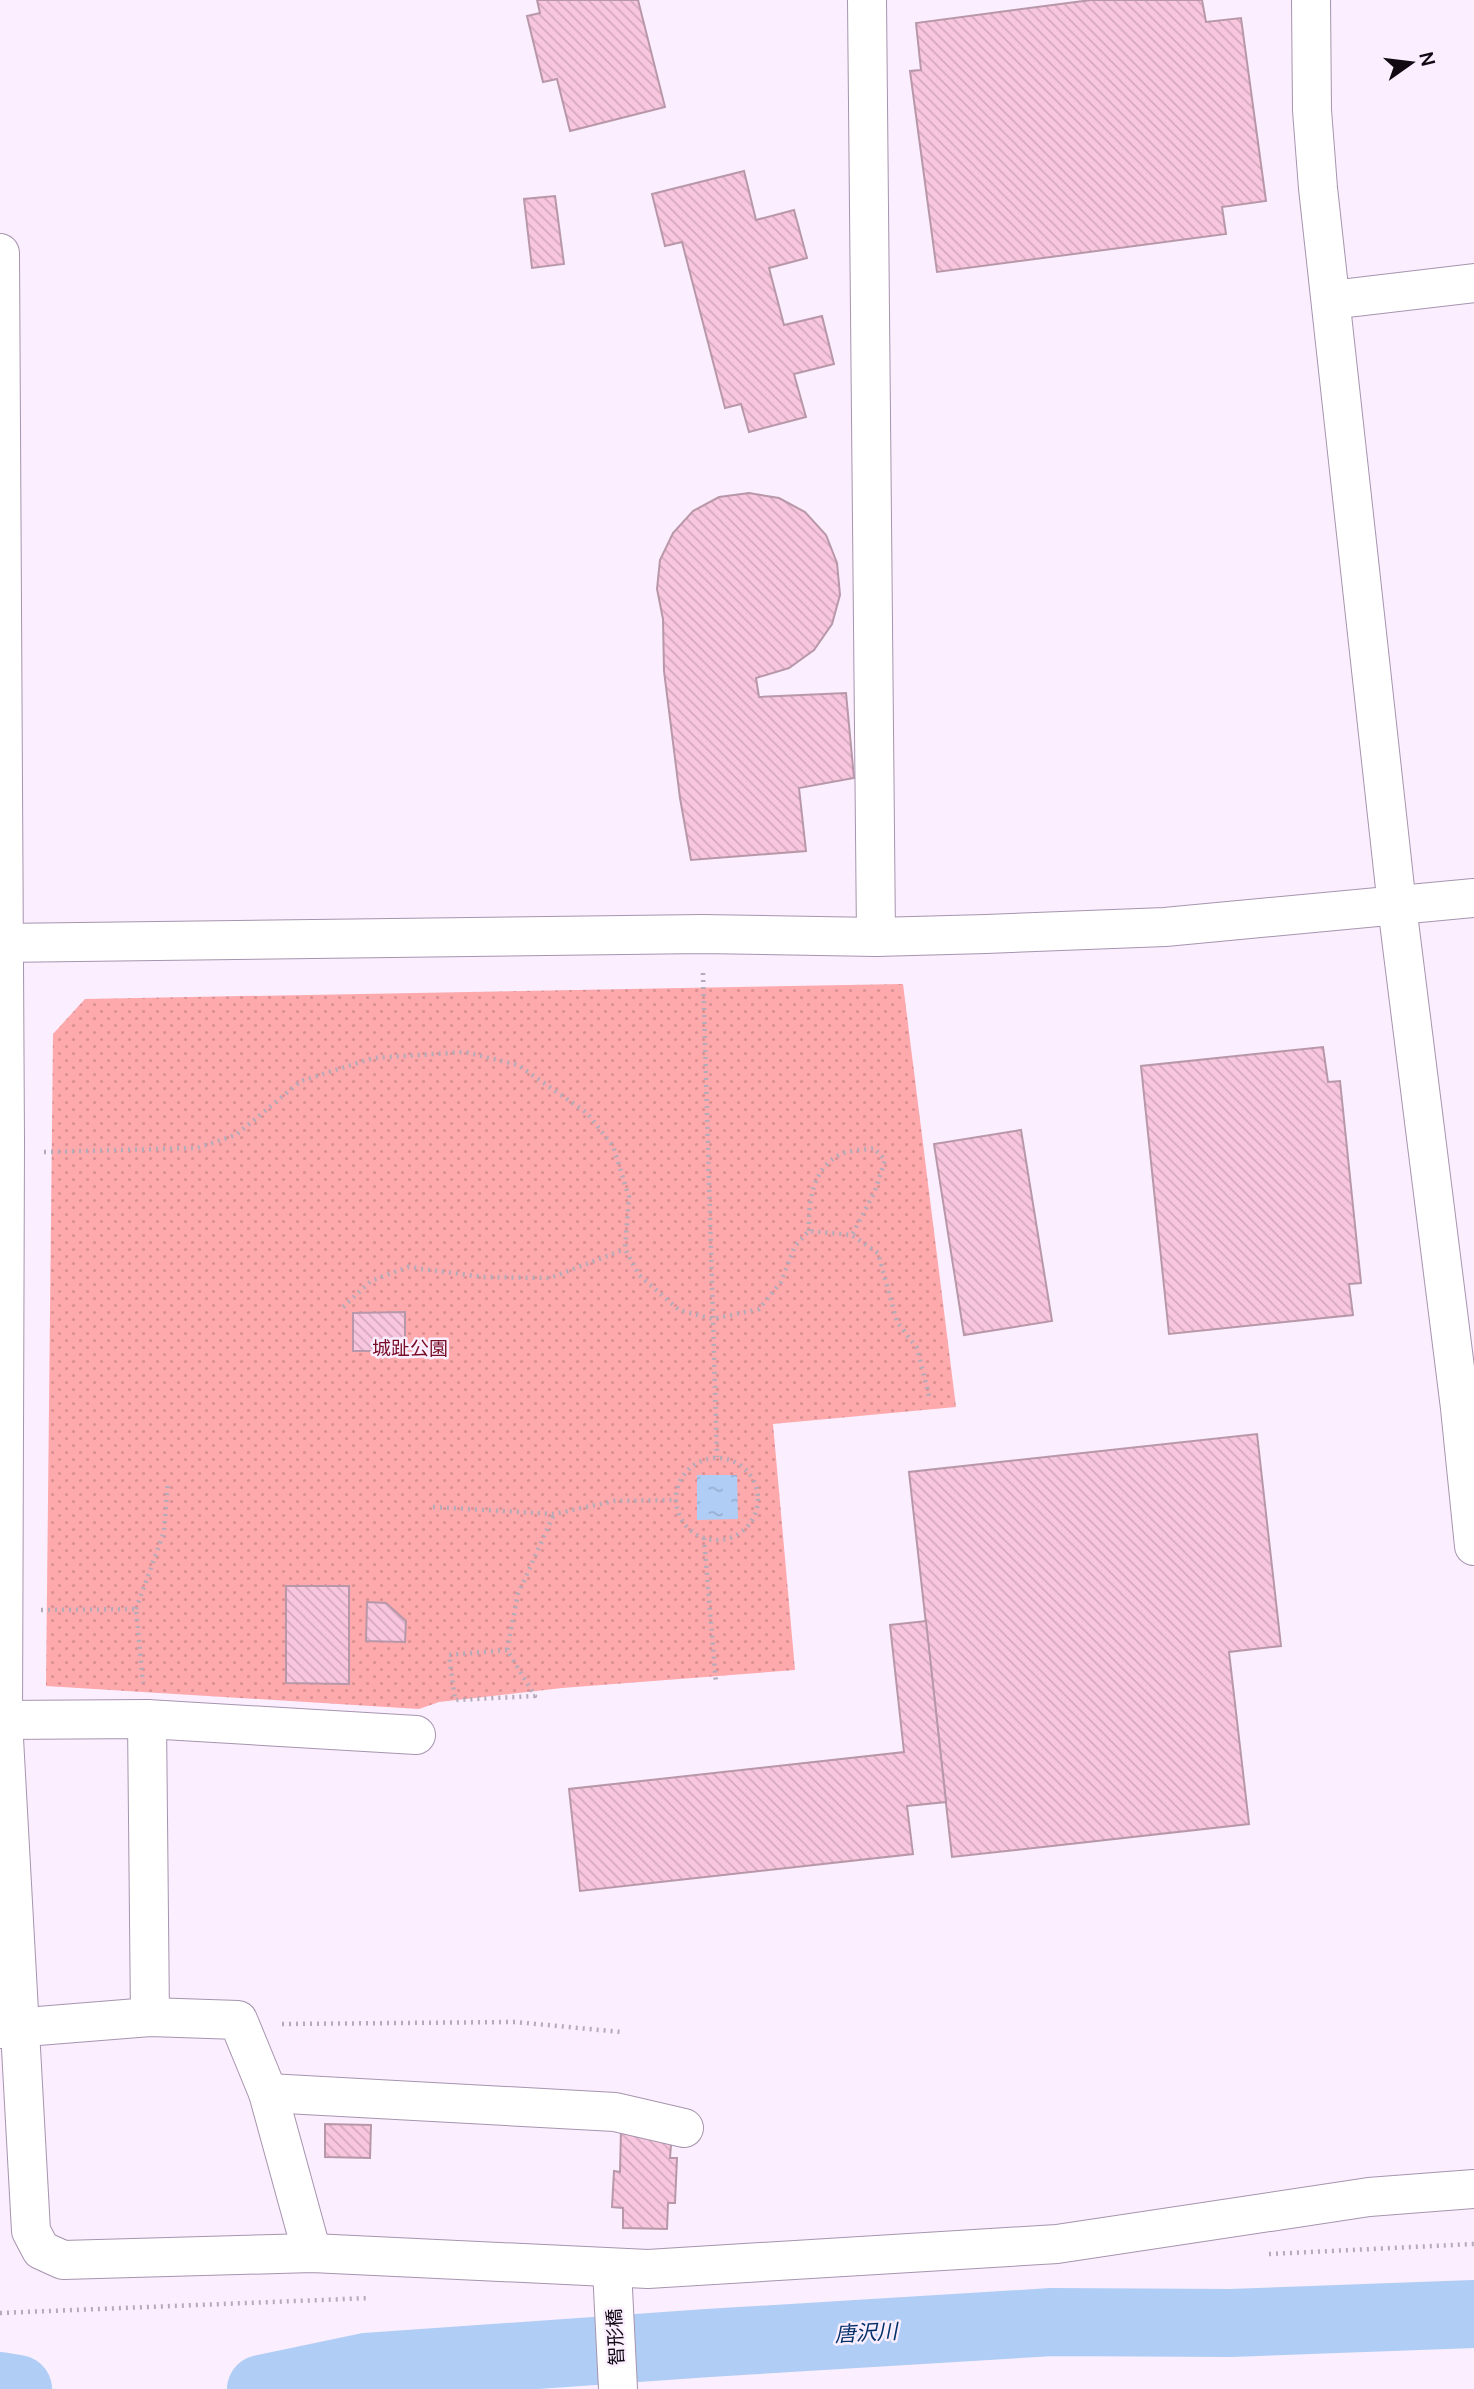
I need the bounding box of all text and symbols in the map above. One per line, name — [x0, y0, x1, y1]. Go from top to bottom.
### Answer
north arrow — [1376, 28, 1446, 98]
text: N — [1413, 49, 1442, 69]
park label: 城趾公園 — [372, 1335, 448, 1361]
street label: 智形橋 — [601, 2308, 629, 2366]
water label: 唐沢川 — [834, 2316, 900, 2348]

